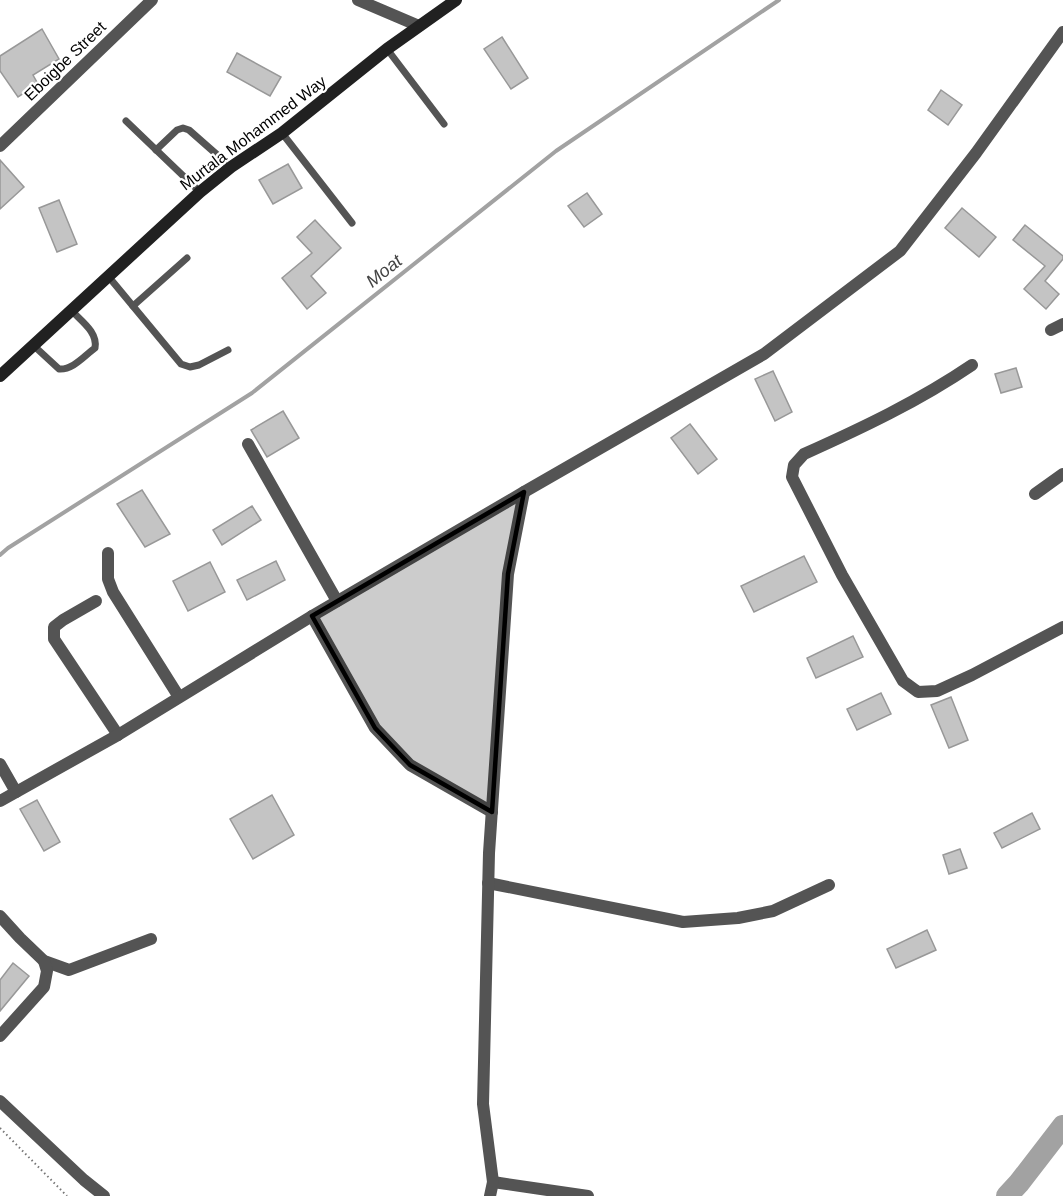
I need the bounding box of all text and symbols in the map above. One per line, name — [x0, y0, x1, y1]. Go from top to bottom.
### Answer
street label: Eboigbe Street — [21, 18, 109, 104]
street label: Murtala Mohammed Way — [177, 73, 329, 193]
water label: Moat — [362, 250, 407, 291]

